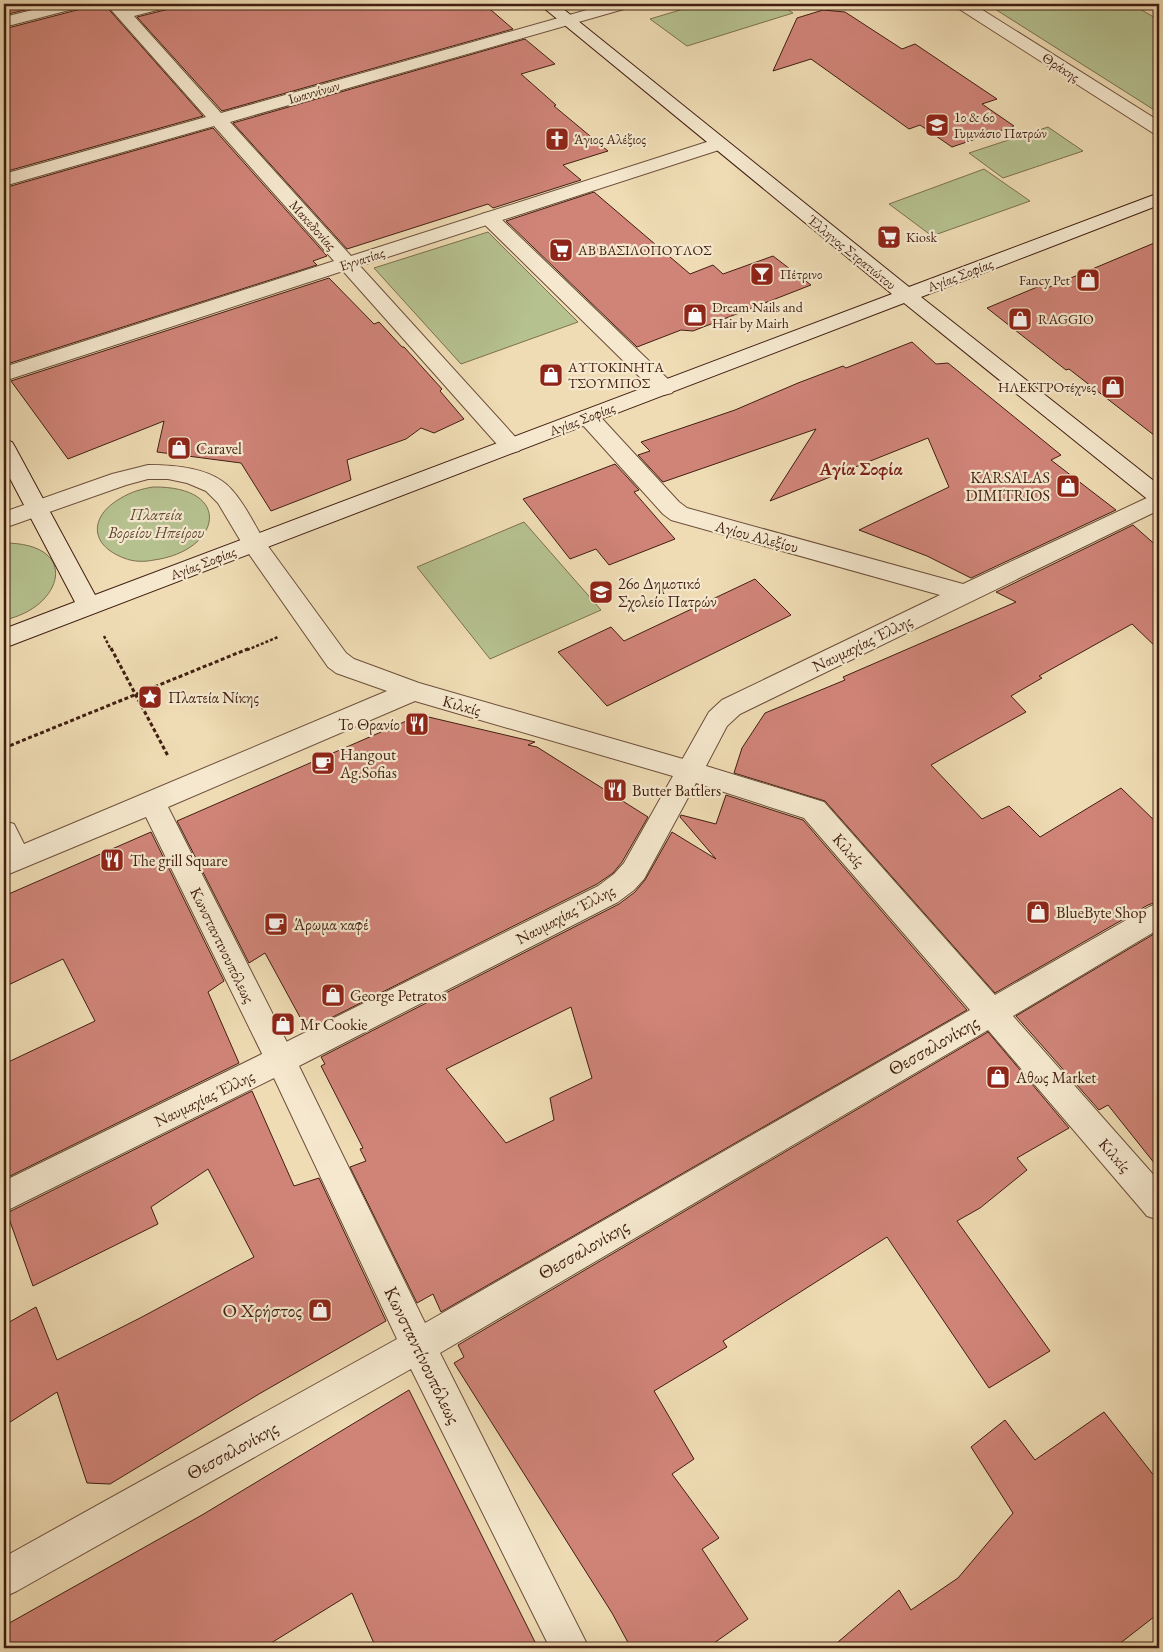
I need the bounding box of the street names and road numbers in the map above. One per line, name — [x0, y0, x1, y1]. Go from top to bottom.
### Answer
street label: Θράκης — [1039, 48, 1083, 86]
street label: Ιωαννίνων — [286, 76, 342, 108]
street label: Μακεδονίας — [286, 196, 340, 254]
street label: Έλληνος Στρατιώτου — [804, 211, 900, 293]
street label: Εγνατίας — [337, 243, 387, 275]
street label: Αγίας Σοφίας — [924, 254, 996, 296]
street label: Αγίας Σοφίας — [546, 398, 618, 440]
street label: Αγίου Αλεξίου — [712, 515, 801, 558]
street label: Αγίας Σοφίας — [167, 542, 239, 584]
street label: Ναυμαχίας Έλλης — [809, 610, 916, 677]
street label: Κιλκίς — [440, 690, 484, 721]
street label: Κιλκίς — [828, 829, 870, 872]
street label: Ναυμαχίας Έλλης — [512, 879, 619, 949]
street label: Κωνσταντινουπόλεως — [185, 884, 260, 1007]
street label: Θεσσαλονίκης — [883, 1009, 983, 1081]
street label: Ναυμαχίας Έλλης — [151, 1065, 258, 1132]
street label: Κιλκίς — [1094, 1134, 1136, 1177]
street label: Θεσσαλονίκης — [533, 1213, 633, 1285]
street label: Κωνσταντίνουπόλεως — [378, 1282, 467, 1428]
street label: Θεσσαλονίκης — [182, 1415, 282, 1486]

